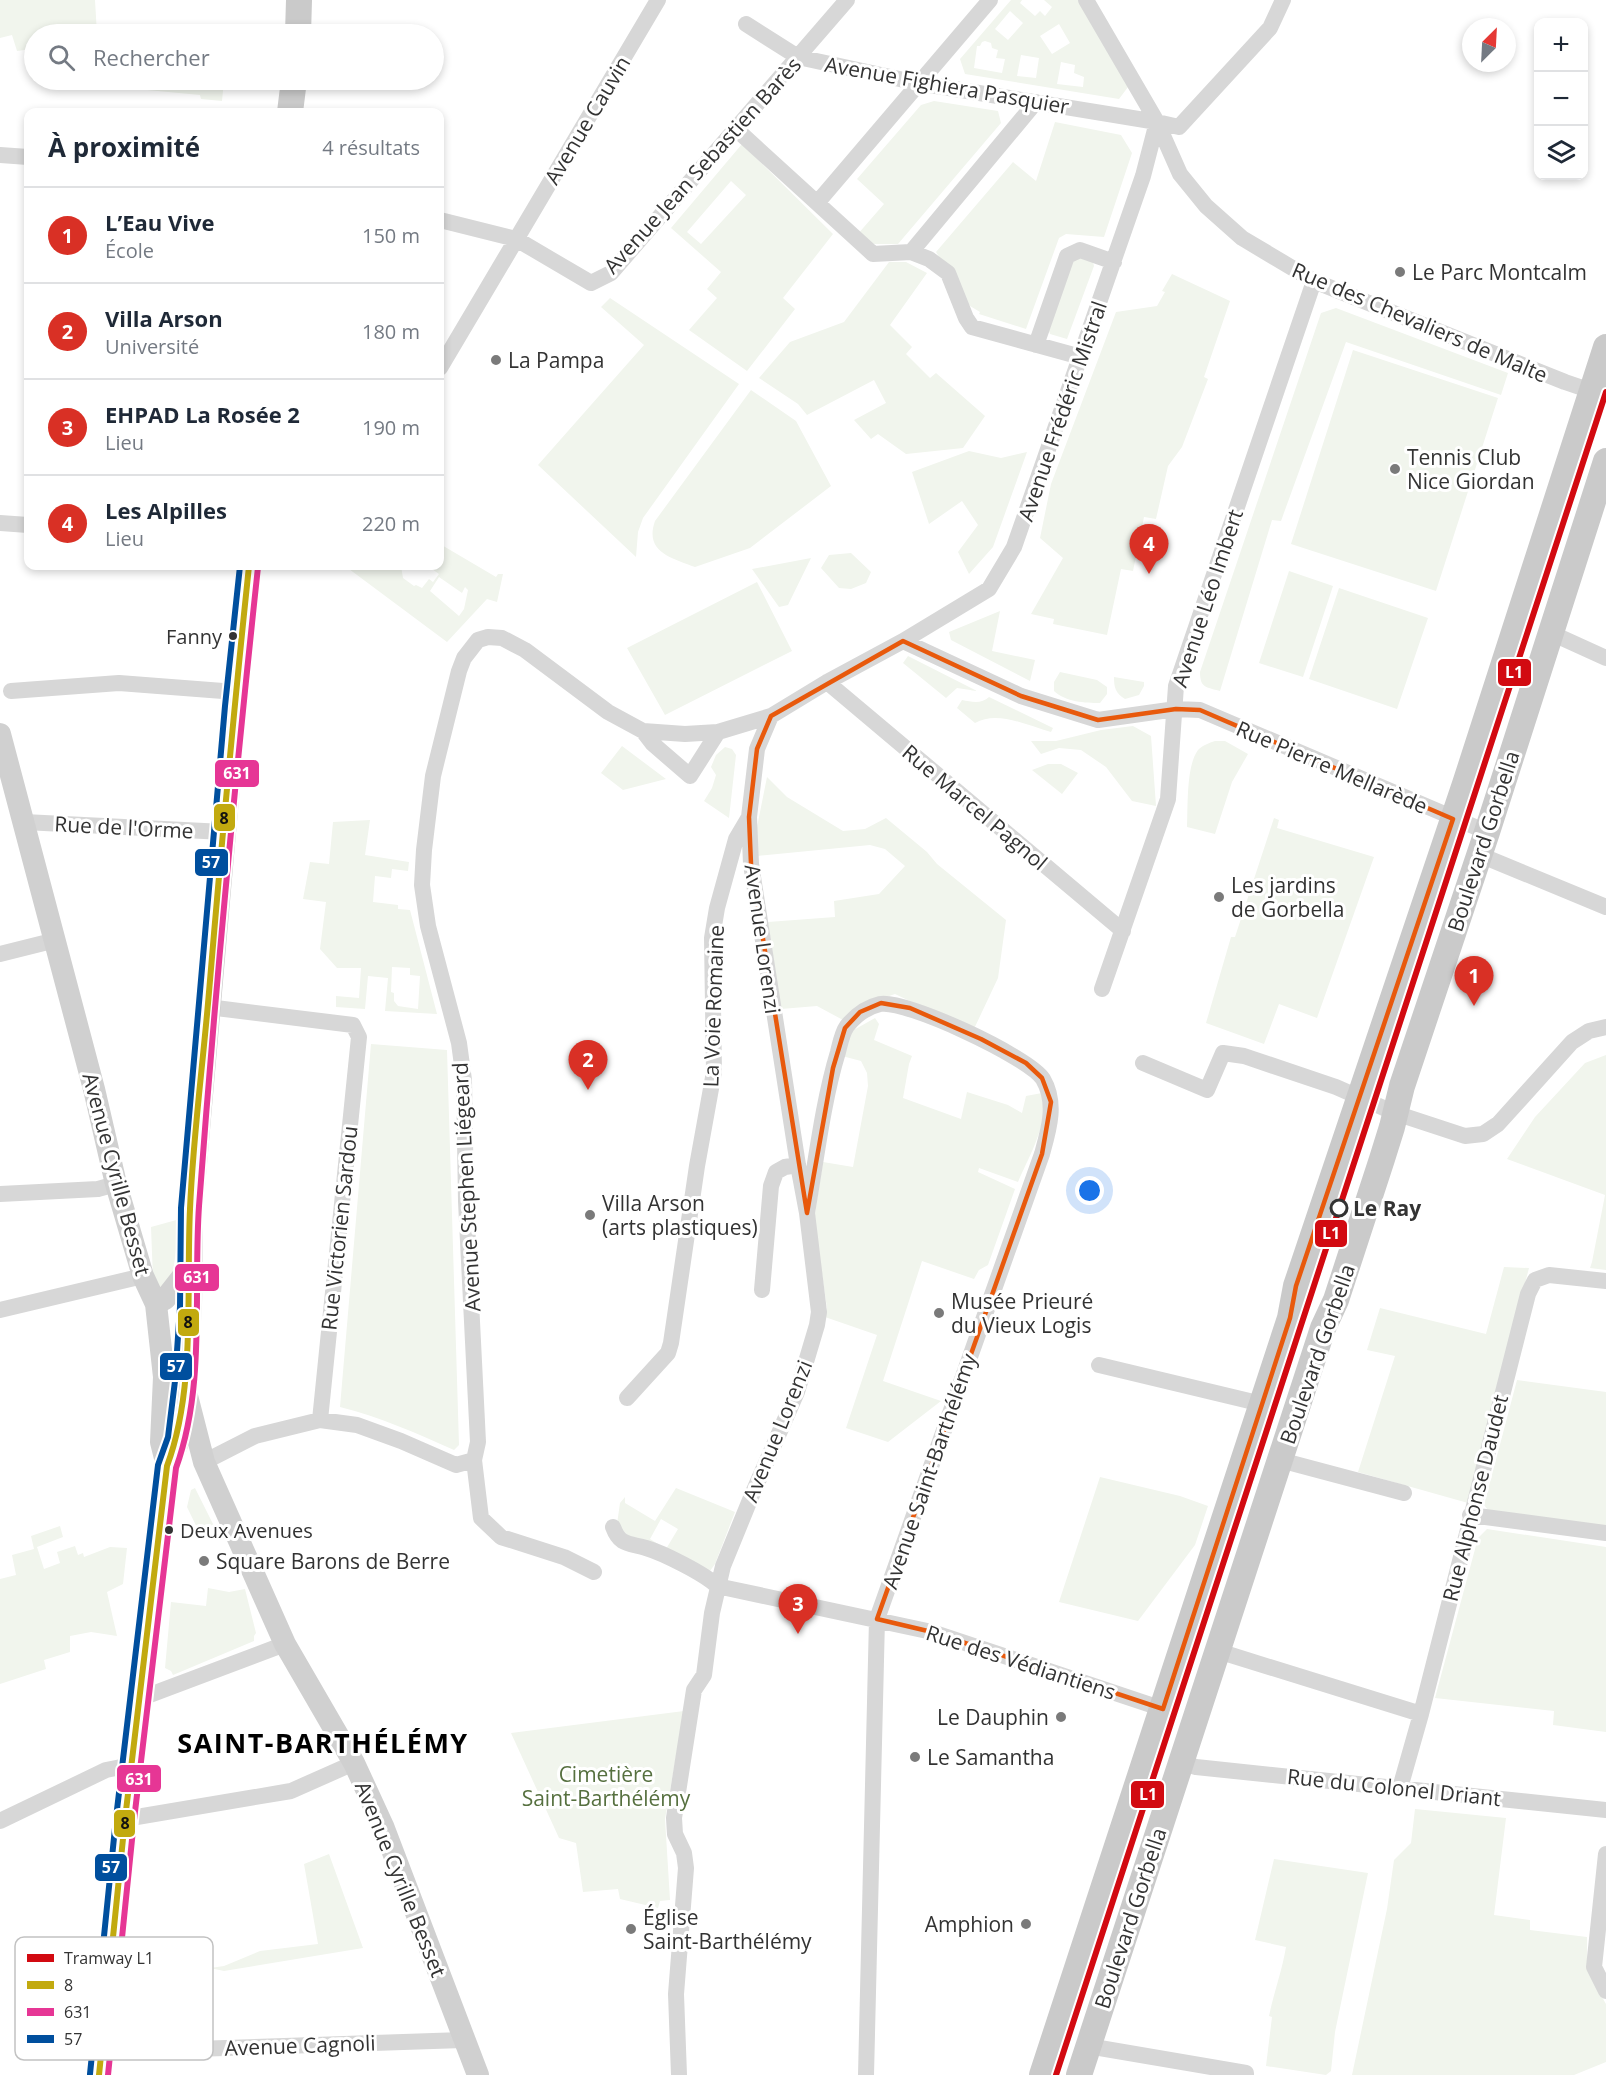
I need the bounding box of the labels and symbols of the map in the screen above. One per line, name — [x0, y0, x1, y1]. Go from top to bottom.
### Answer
north arrow — [1462, 18, 1516, 72]
street label: Avenue Fighiera Pasquier — [823, 50, 1072, 120]
street label: Avenue Cauvin — [538, 51, 636, 189]
street label: Avenue Jean Sebastien Barès — [597, 51, 807, 279]
street label: Rue des Chevaliers de Malte — [1288, 255, 1552, 389]
place label: Le Parc Montcalm — [1412, 258, 1587, 286]
marker: Le Parc Montcalm — [1393, 265, 1407, 279]
street label: Avenue Frédéric Mistral — [1011, 297, 1113, 525]
place label: La Pampa — [508, 346, 604, 374]
marker: La Pampa — [489, 353, 503, 367]
place label: Tennis Club Nice Giordan — [1407, 443, 1535, 495]
marker: Tennis Club Nice Giordan — [1388, 462, 1402, 476]
street label: Avenue Léo Imbert — [1165, 506, 1249, 690]
pin: 4 — [1130, 524, 1168, 574]
place label: Fanny — [166, 623, 223, 650]
marker: Fanny — [227, 630, 239, 642]
line badge: L1 — [1497, 658, 1532, 687]
text: L1 — [1505, 661, 1523, 683]
street label: Rue Pierre Mellarède — [1232, 714, 1432, 820]
street label: Rue Marcel Pagnol — [897, 738, 1053, 876]
street label: Boulevard Gorbella — [1441, 747, 1525, 935]
line badge: 631 — [214, 759, 260, 788]
text: 631 — [223, 762, 251, 784]
line badge: 8 — [213, 803, 236, 832]
text: 8 — [219, 807, 229, 829]
street label: Rue de l'Orme — [54, 809, 194, 845]
line badge: 57 — [194, 848, 229, 877]
text: 57 — [202, 851, 220, 873]
street label: Avenue Lorenzi — [739, 863, 787, 1015]
place label: Les jardins de Gorbella — [1231, 871, 1345, 923]
marker: Les jardins de Gorbella — [1212, 890, 1226, 904]
street label: La Voie Romaine — [696, 924, 730, 1088]
pin: 1 — [1454, 956, 1494, 1006]
pin: 2 — [568, 1040, 608, 1090]
street label: Avenue Stephen Liégeard — [445, 1062, 487, 1312]
street label: Avenue Cyrille Besset — [76, 1070, 158, 1278]
street label: Rue Victorien Sardou — [314, 1124, 364, 1332]
your location — [1075, 1176, 1104, 1205]
place label: Villa Arson (arts plastiques) — [602, 1189, 758, 1241]
place label: Le Ray — [1353, 1194, 1421, 1222]
marker: Le Ray — [1330, 1199, 1348, 1217]
marker: Villa Arson (arts plastiques) — [583, 1208, 597, 1222]
line badge: L1 — [1314, 1219, 1348, 1248]
text: L1 — [1322, 1222, 1340, 1244]
street label: Boulevard Gorbella — [1273, 1260, 1361, 1448]
line badge: 631 — [174, 1263, 220, 1292]
text: 631 — [183, 1266, 211, 1288]
place label: Musée Prieuré du Vieux Logis — [951, 1287, 1093, 1339]
marker: Musée Prieuré du Vieux Logis — [932, 1306, 946, 1320]
line badge: 8 — [177, 1308, 200, 1337]
text: 8 — [183, 1311, 193, 1333]
street label: Avenue Saint-Barthélémy — [876, 1349, 983, 1592]
line badge: 57 — [159, 1352, 193, 1381]
text: 57 — [167, 1355, 185, 1377]
street label: Avenue Lorenzi — [736, 1356, 818, 1506]
street label: Rue Alphonse Daudet — [1436, 1392, 1514, 1604]
place label: Deux Avenues — [180, 1517, 313, 1544]
marker: Deux Avenues — [163, 1524, 175, 1536]
place label: Square Barons de Berre — [216, 1547, 450, 1575]
marker: Square Barons de Berre — [197, 1554, 211, 1568]
pin: 3 — [778, 1584, 818, 1634]
street label: Rue des Védiantiens — [923, 1618, 1119, 1706]
place label: Le Dauphin — [937, 1703, 1049, 1731]
marker: Le Dauphin — [1054, 1710, 1068, 1724]
district label: SAINT-BARTHÉLÉMY — [177, 1724, 469, 1761]
place label: Le Samantha — [927, 1743, 1054, 1771]
marker: Le Samantha — [908, 1750, 922, 1764]
park label: Cimetière Saint-Barthélémy — [522, 1760, 691, 1812]
street label: Rue du Colonel Driant — [1286, 1762, 1502, 1812]
line badge: 631 — [116, 1764, 162, 1793]
text: 631 — [125, 1768, 153, 1790]
street label: Avenue Cyrille Besset — [349, 1777, 453, 1981]
line badge: L1 — [1130, 1780, 1165, 1809]
text: L1 — [1139, 1783, 1157, 1805]
line badge: 8 — [113, 1809, 136, 1838]
text: 8 — [120, 1812, 130, 1834]
street label: Boulevard Gorbella — [1088, 1824, 1172, 2012]
line badge: 57 — [94, 1853, 128, 1882]
text: 57 — [102, 1856, 120, 1878]
place label: Église Saint-Barthélémy — [643, 1903, 812, 1955]
place label: Amphion — [925, 1910, 1014, 1938]
marker: Amphion — [1019, 1917, 1033, 1931]
marker: Église Saint-Barthélémy — [624, 1922, 638, 1936]
legend — [15, 1937, 213, 2060]
text: Tramway L1 — [64, 1947, 154, 1969]
text: 8 — [64, 1974, 73, 1996]
text: 631 — [64, 2001, 91, 2023]
text: 57 — [64, 2028, 82, 2050]
street label: Avenue Cagnoli — [224, 2028, 376, 2062]

